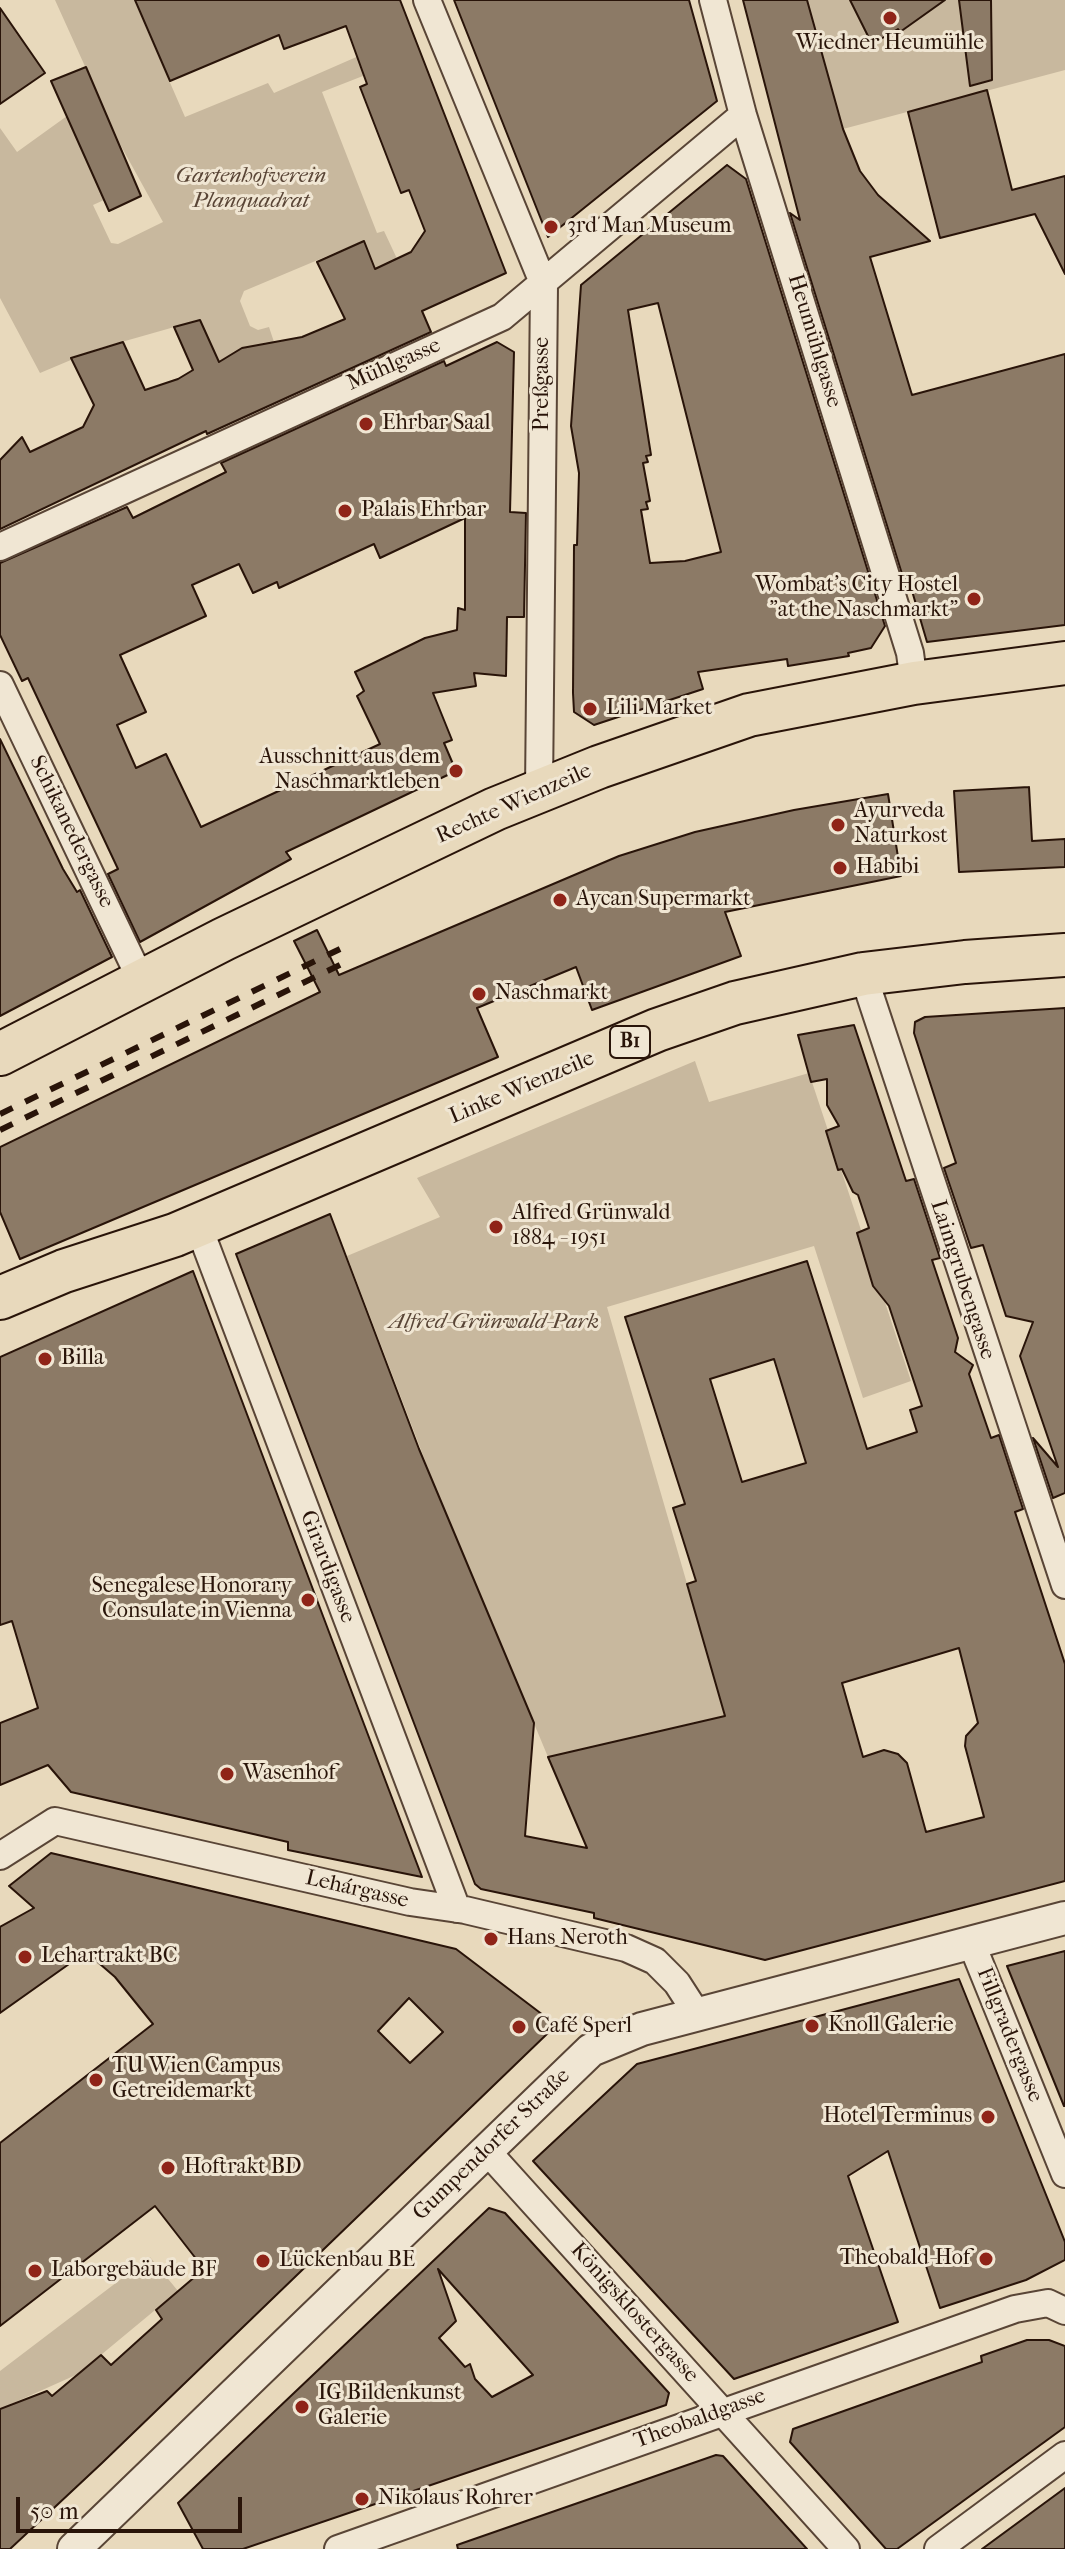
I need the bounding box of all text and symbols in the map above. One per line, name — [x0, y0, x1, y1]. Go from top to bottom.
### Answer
marker: Wiedner Heumühle — [881, 9, 899, 27]
place label: Wiedner Heumühle — [796, 31, 984, 57]
park label: Gartenhofverein Planquadrat — [176, 164, 326, 216]
place label: 3rd Man Museum — [567, 214, 732, 240]
marker: 3rd Man Museum — [542, 218, 560, 236]
street label: Heumühlgasse — [781, 271, 847, 411]
street label: Mühlgasse — [343, 333, 445, 397]
street label: Preßgasse — [530, 337, 556, 431]
place label: Ehrbar Saal — [382, 411, 491, 437]
marker: Ehrbar Saal — [357, 415, 375, 433]
place label: Palais Ehrbar — [361, 498, 486, 524]
marker: Palais Ehrbar — [336, 502, 354, 520]
place label: Wombat's City Hostel "at the Naschmarkt" — [755, 573, 958, 624]
marker: Wombat's City Hostel "at the Naschmarkt" — [965, 590, 983, 608]
place label: Lili Market — [606, 696, 712, 722]
marker: Lili Market — [581, 700, 599, 718]
place label: Ausschnitt aus dem Naschmarktleben — [259, 745, 440, 796]
street label: Schikanedergasse — [23, 752, 119, 912]
street label: Rechte Wienzeile — [432, 758, 596, 850]
marker: Ausschnitt aus dem Naschmarktleben — [447, 762, 465, 780]
place label: Ayurveda Naturkost — [854, 799, 948, 850]
marker: Ayurveda Naturkost — [829, 816, 847, 834]
place label: Habibi — [856, 855, 919, 881]
marker: Habibi — [831, 859, 849, 877]
place label: Aycan Supermarkt — [576, 887, 751, 913]
marker: Aycan Supermarkt — [551, 891, 569, 909]
place label: Naschmarkt — [495, 981, 608, 1007]
marker: Naschmarkt — [470, 985, 488, 1003]
road number: B1 — [610, 1026, 650, 1058]
street label: Linke Wienzeile — [446, 1046, 598, 1130]
street label: Laimgrubengasse — [924, 1197, 1000, 1363]
place label: Alfred Grünwald 1884 - 1951 — [512, 1201, 670, 1252]
marker: Alfred Grünwald 1884 - 1951 — [487, 1218, 505, 1236]
park label: Alfred-Grünwald-Park — [389, 1310, 599, 1336]
place label: Billa — [61, 1346, 104, 1372]
marker: Billa — [36, 1350, 54, 1368]
street label: Girardigasse — [294, 1507, 360, 1627]
place label: Senegalese Honorary Consulate in Vienna — [91, 1574, 292, 1626]
marker: Senegalese Honorary Consulate in Vienna — [299, 1591, 317, 1609]
place label: Wasenhof — [243, 1761, 336, 1787]
marker: Wasenhof — [218, 1765, 236, 1783]
street label: Lehárgasse — [303, 1865, 411, 1915]
place label: Hans Neroth — [507, 1926, 628, 1952]
marker: Hans Neroth — [482, 1930, 500, 1948]
place label: Lehartrakt BC — [41, 1944, 178, 1970]
marker: Lehartrakt BC — [16, 1948, 34, 1966]
street label: Fillgradergasse — [970, 1964, 1048, 2106]
place label: Knoll Galerie — [828, 2013, 954, 2039]
place label: Café Sperl — [535, 2014, 632, 2040]
marker: Knoll Galerie — [803, 2017, 821, 2035]
marker: Café Sperl — [510, 2018, 528, 2036]
place label: TU Wien Campus Getreidemarkt — [112, 2054, 280, 2106]
street label: Gumpendorfer Straße — [408, 2063, 576, 2227]
marker: TU Wien Campus Getreidemarkt — [87, 2071, 105, 2089]
place label: Hotel Terminus — [823, 2104, 972, 2130]
marker: Hotel Terminus — [979, 2108, 997, 2126]
place label: Hoftrakt BD — [184, 2155, 302, 2181]
marker: Hoftrakt BD — [159, 2159, 177, 2177]
street label: Königsklostergasse — [564, 2238, 704, 2388]
place label: Theobald-Hof — [840, 2246, 970, 2272]
place label: Lückenbau BE — [279, 2248, 415, 2274]
marker: Theobald-Hof — [977, 2250, 995, 2268]
marker: Lückenbau BE — [254, 2252, 272, 2270]
place label: Laborgebäude BF — [51, 2258, 216, 2284]
marker: Laborgebäude BF — [26, 2262, 44, 2280]
place label: IG Bildenkunst Galerie — [318, 2381, 462, 2432]
street label: Theobaldgasse — [631, 2383, 769, 2455]
marker: IG Bildenkunst Galerie — [293, 2398, 311, 2416]
scale bar — [20, 2481, 246, 2531]
place label: Nikolaus Rohrer — [378, 2486, 533, 2512]
marker: Nikolaus Rohrer — [353, 2490, 371, 2508]
text: 50 m — [30, 2497, 79, 2525]

